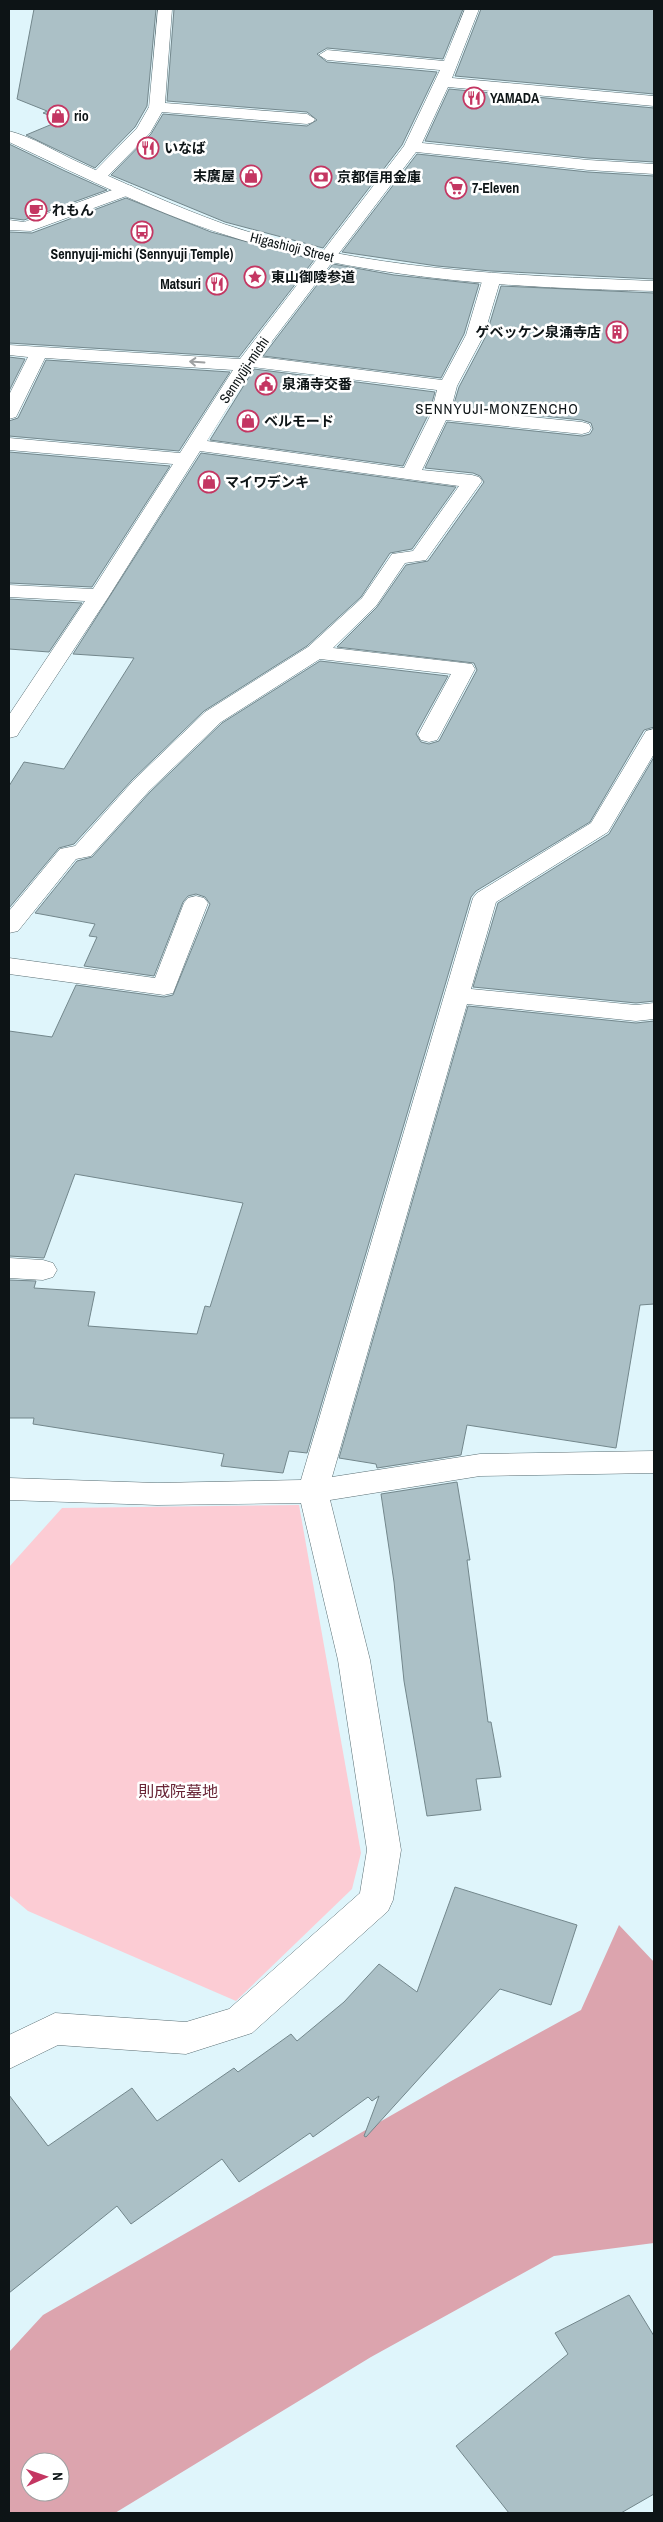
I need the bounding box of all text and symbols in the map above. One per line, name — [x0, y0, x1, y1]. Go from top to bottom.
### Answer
restaurant icon: YAMADA — [462, 86, 486, 110]
place label: YAMADA — [490, 89, 540, 107]
shop icon: rio — [46, 104, 70, 128]
place label: rio — [74, 107, 89, 125]
restaurant icon: いなば — [136, 136, 160, 160]
place label: いなば — [164, 139, 206, 157]
shop icon: 末廣屋 — [239, 164, 263, 188]
bank icon: 京都信用金庫 — [309, 165, 333, 189]
place label: 末廣屋 — [193, 167, 235, 185]
place label: 京都信用金庫 — [337, 168, 421, 186]
supermarket icon: 7-Eleven — [444, 176, 468, 200]
place label: 7-Eleven — [472, 179, 519, 197]
cafe icon: れもん — [24, 198, 48, 222]
place label: れもん — [52, 201, 94, 219]
bus stop icon: Sennyuji-michi (Sennyuji Temple) — [130, 220, 154, 244]
street label: Higashioji Street — [248, 228, 336, 266]
place label: Sennyuji-michi (Sennyuji Temple) — [51, 245, 234, 263]
place icon: 東山御陵参道 — [243, 265, 267, 289]
place label: 東山御陵参道 — [271, 268, 355, 286]
restaurant icon: Matsuri — [205, 272, 229, 296]
place label: Matsuri — [160, 275, 201, 293]
building icon: ゲベッケン泉涌寺店 — [605, 320, 629, 344]
place label: ゲベッケン泉涌寺店 — [475, 323, 601, 341]
street label: Sennyūji-michi — [215, 333, 273, 407]
one-way arrow — [189, 358, 205, 367]
public building icon: 泉涌寺交番 — [254, 372, 278, 396]
place label: 泉涌寺交番 — [282, 375, 352, 393]
district label: SENNYUJI-MONZENCHO — [415, 398, 579, 419]
shop icon: ベルモード — [236, 409, 260, 433]
place label: ベルモード — [264, 412, 334, 430]
shop icon: マイワデンキ — [197, 470, 221, 494]
place label: マイワデンキ — [225, 473, 309, 491]
park label: 則成院墓地 — [138, 1780, 218, 1802]
north arrow — [20, 2452, 70, 2502]
text: N — [49, 2472, 67, 2481]

